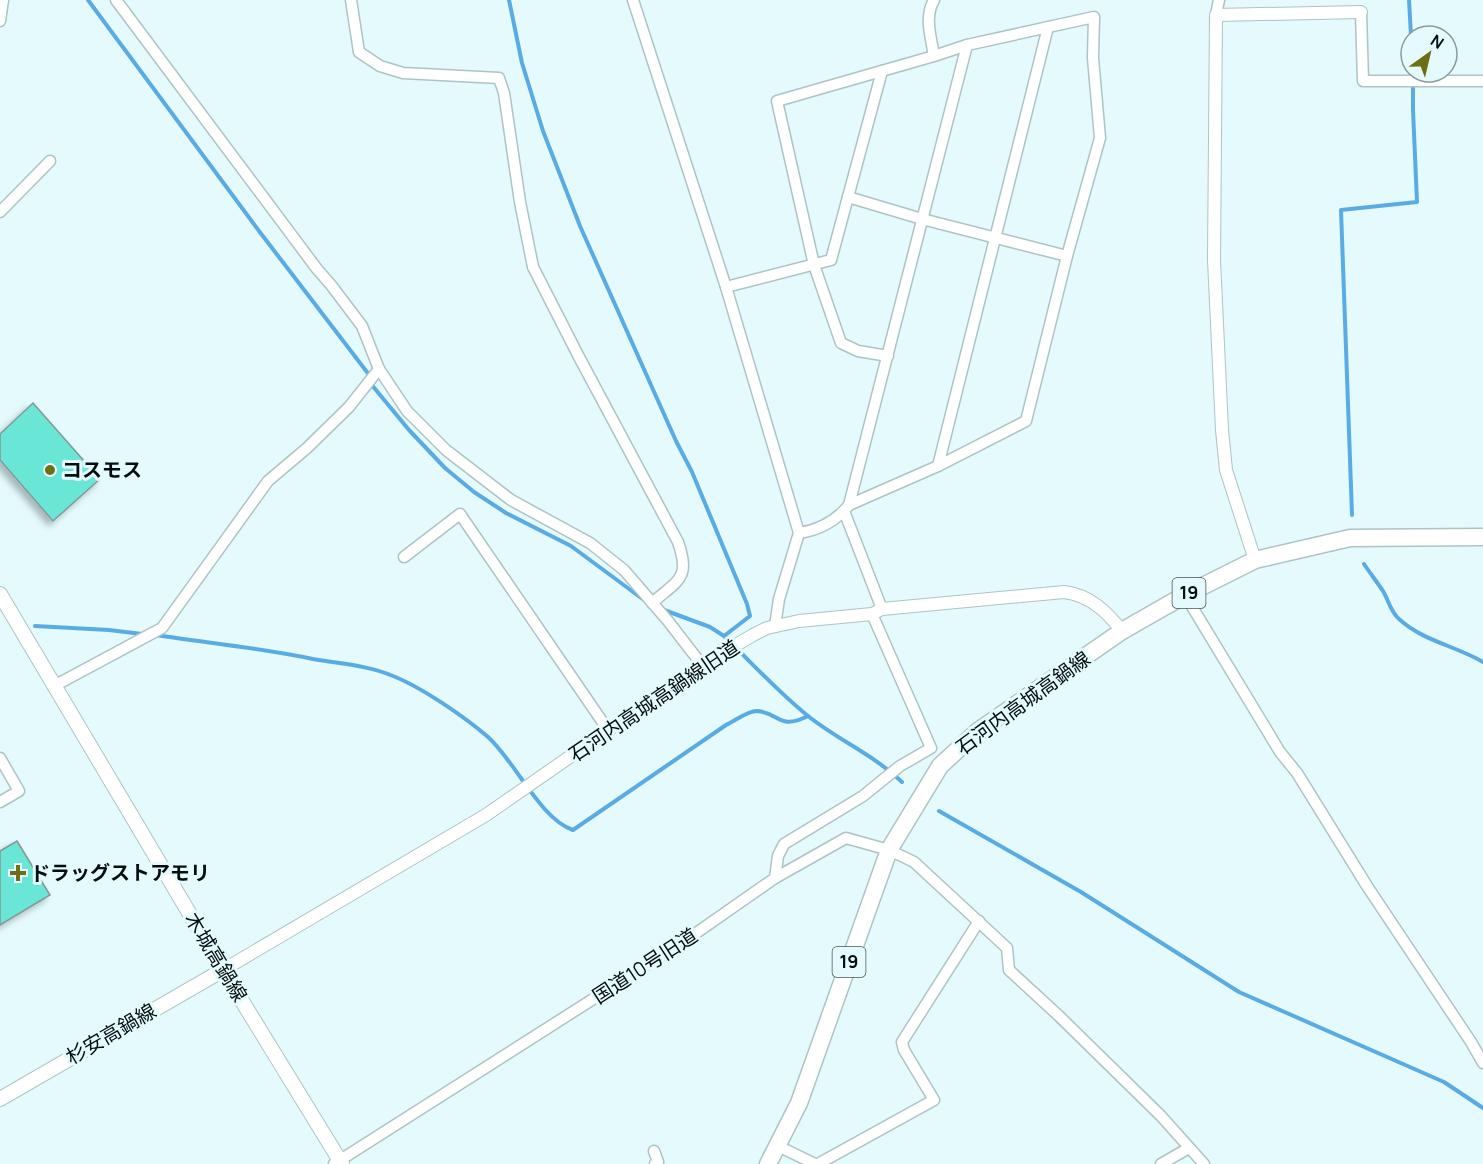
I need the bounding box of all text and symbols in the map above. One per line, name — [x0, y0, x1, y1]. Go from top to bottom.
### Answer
north arrow — [1399, 24, 1459, 84]
text: N — [1426, 29, 1448, 54]
place label: コスモス — [62, 456, 142, 483]
marker: コスモス — [43, 463, 57, 477]
road number: 19 — [1172, 578, 1206, 608]
street label: 石河内高城高鍋線旧道 — [563, 633, 744, 768]
street label: 石河内高城高鍋線 — [950, 645, 1095, 761]
place label: ドラッグストアモリ — [30, 859, 210, 886]
marker: ドラッグストアモリ — [11, 866, 25, 880]
street label: 木城高鍋線 — [179, 907, 254, 1007]
street label: 国道10号旧道 — [587, 922, 702, 1010]
road number: 19 — [832, 947, 866, 977]
street label: 杉安高鍋線 — [61, 997, 161, 1070]

